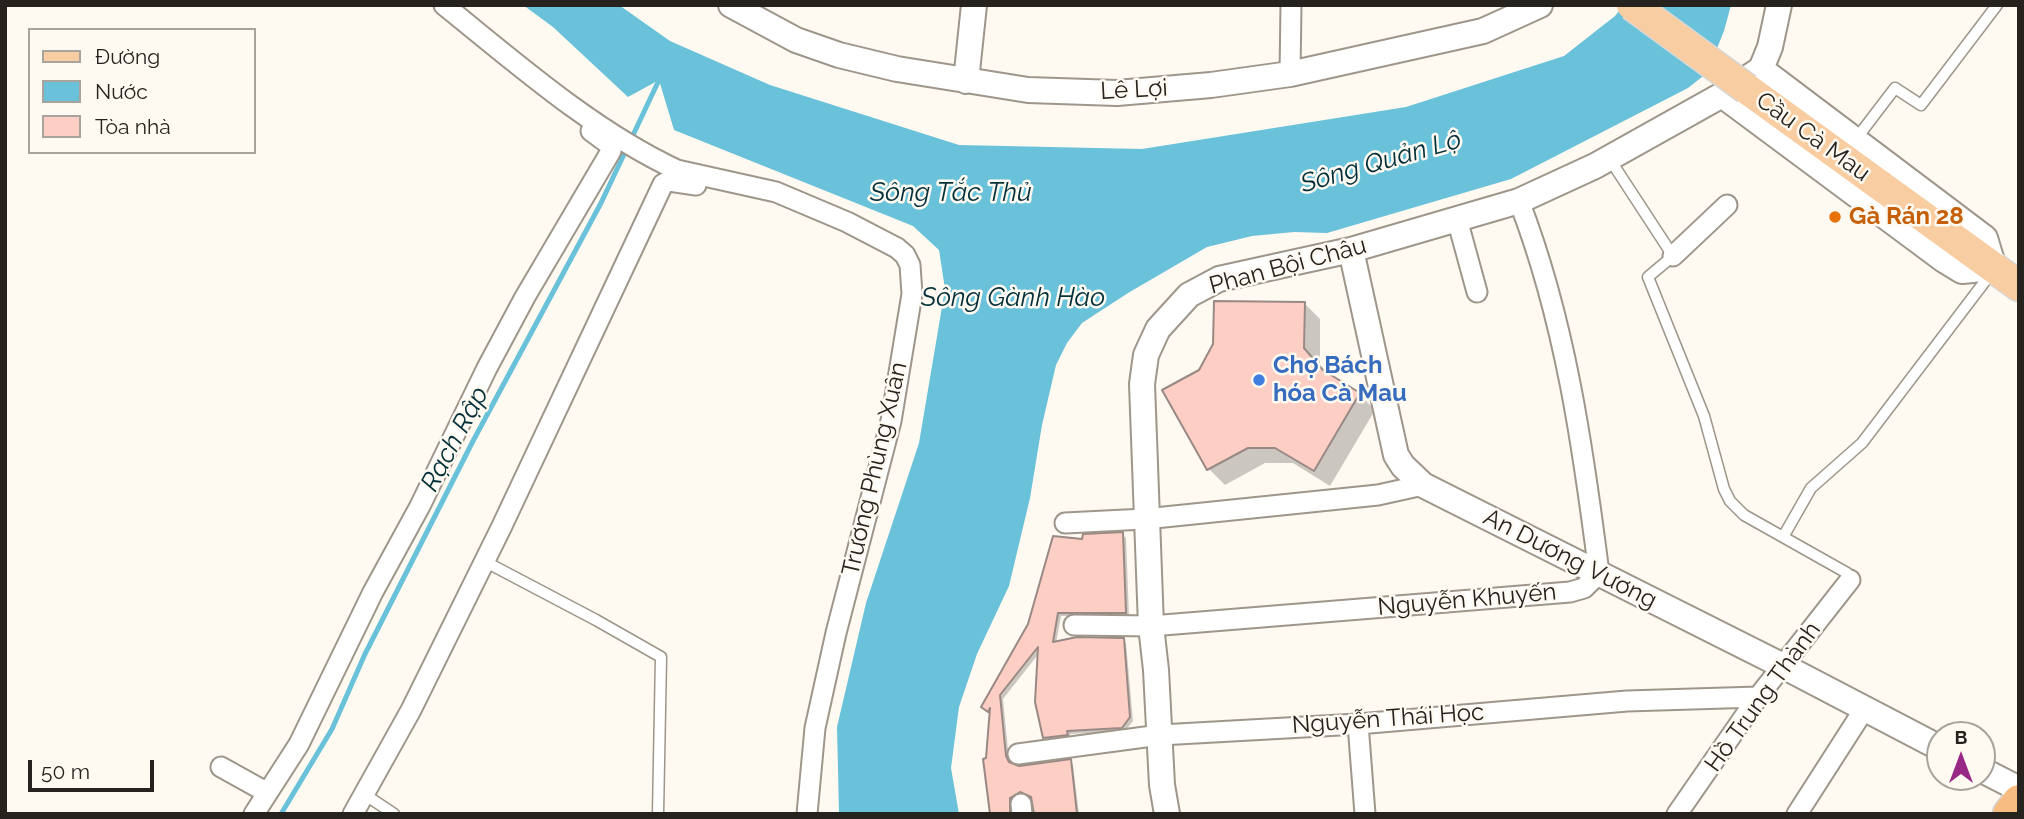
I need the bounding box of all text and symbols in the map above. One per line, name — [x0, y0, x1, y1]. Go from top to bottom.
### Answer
legend — [28, 28, 256, 154]
text: Đường — [95, 44, 160, 69]
street label: Lê Lợi — [1100, 74, 1168, 106]
text: Nước — [95, 79, 148, 104]
street label: Cầu Cà Mau — [1750, 86, 1876, 188]
text: Tòa nhà — [95, 114, 171, 139]
water label: Sông Quản Lộ — [1297, 124, 1465, 200]
water label: Sông Tắc Thủ — [870, 177, 1032, 209]
place label: Gà Rán 28 — [1849, 203, 1964, 231]
marker: Gà Rán 28 — [1827, 209, 1843, 225]
street label: Phan Bội Châu — [1206, 231, 1370, 301]
water label: Sông Gành Hào — [921, 282, 1105, 314]
place label: Chợ Bách hóa Cà Mau — [1273, 352, 1407, 408]
street label: Trương Phùng Xuân — [836, 359, 914, 579]
marker: Chợ Bách hóa Cà Mau — [1251, 372, 1267, 388]
water label: Rạch Rập — [415, 381, 495, 497]
street label: An Dương Vương — [1479, 503, 1661, 615]
street label: Nguyễn Khuyến — [1376, 578, 1558, 622]
street label: Hồ Trung Thành — [1699, 617, 1827, 777]
street label: Nguyễn Thái Học — [1291, 698, 1485, 740]
north arrow — [1926, 721, 1996, 791]
text: B — [1955, 726, 1967, 748]
scale bar — [32, 746, 158, 790]
text: 50 m — [41, 759, 90, 784]

